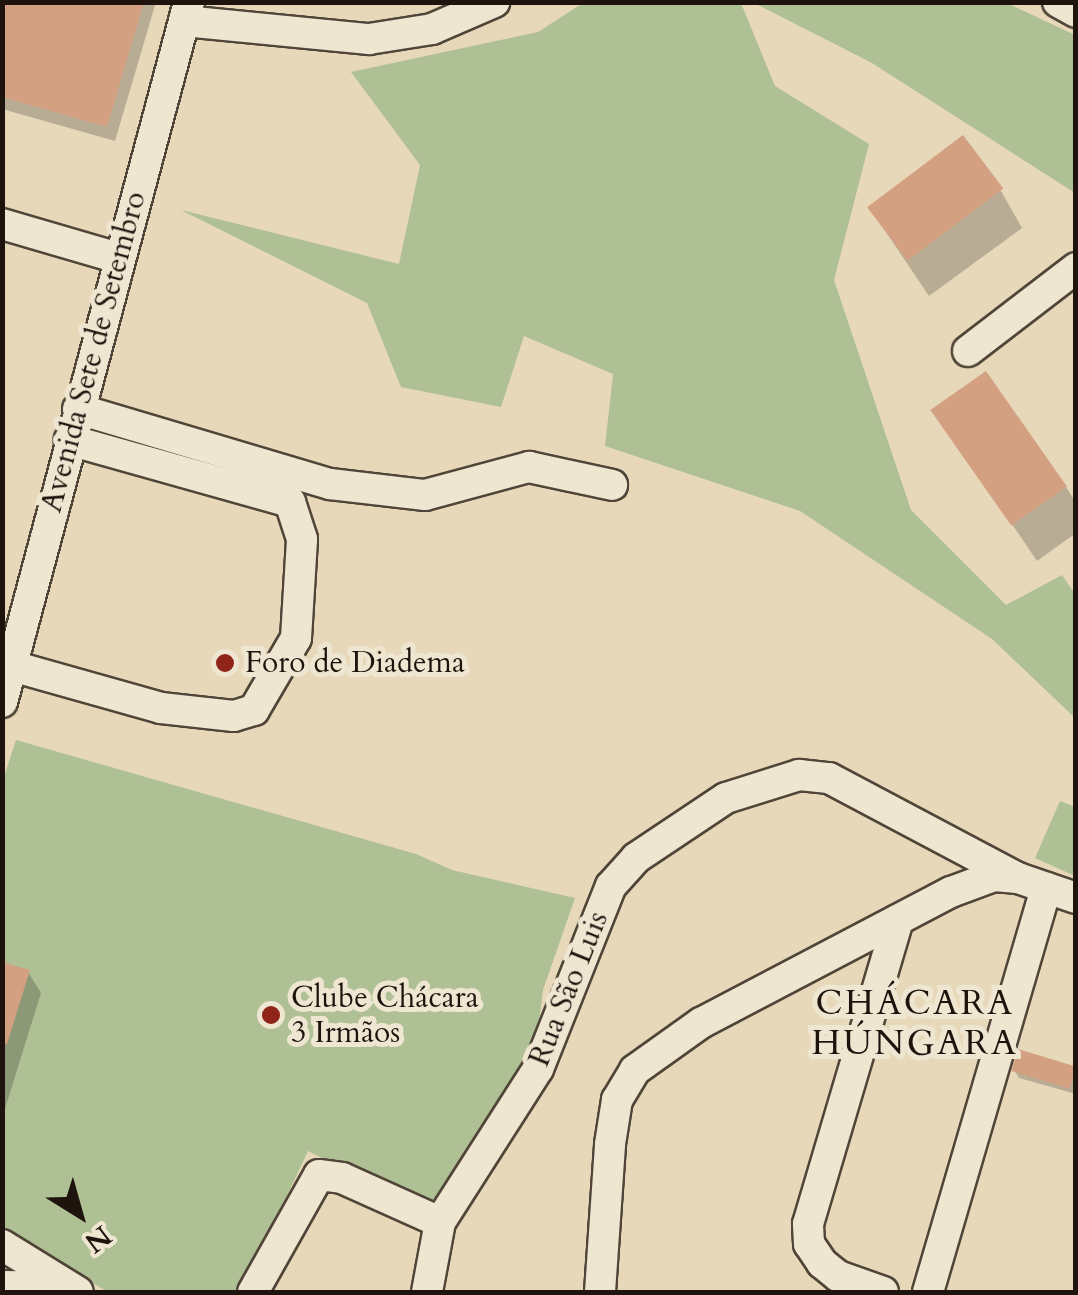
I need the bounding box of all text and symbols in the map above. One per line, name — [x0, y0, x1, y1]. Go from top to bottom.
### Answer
street label: Avenida Sete de Setembro — [34, 188, 154, 516]
place label: Foro de Diadema — [245, 645, 465, 681]
marker: Foro de Diadema — [214, 652, 236, 674]
street label: Rua São Luis — [522, 906, 616, 1072]
place label: Clube Chácara 3 Irmãos — [291, 980, 479, 1050]
district label: CHÁCARA HÚNGARA — [812, 982, 1018, 1064]
marker: Clube Chácara 3 Irmãos — [260, 1004, 282, 1026]
north arrow — [30, 1165, 130, 1265]
text: N — [77, 1216, 119, 1261]

